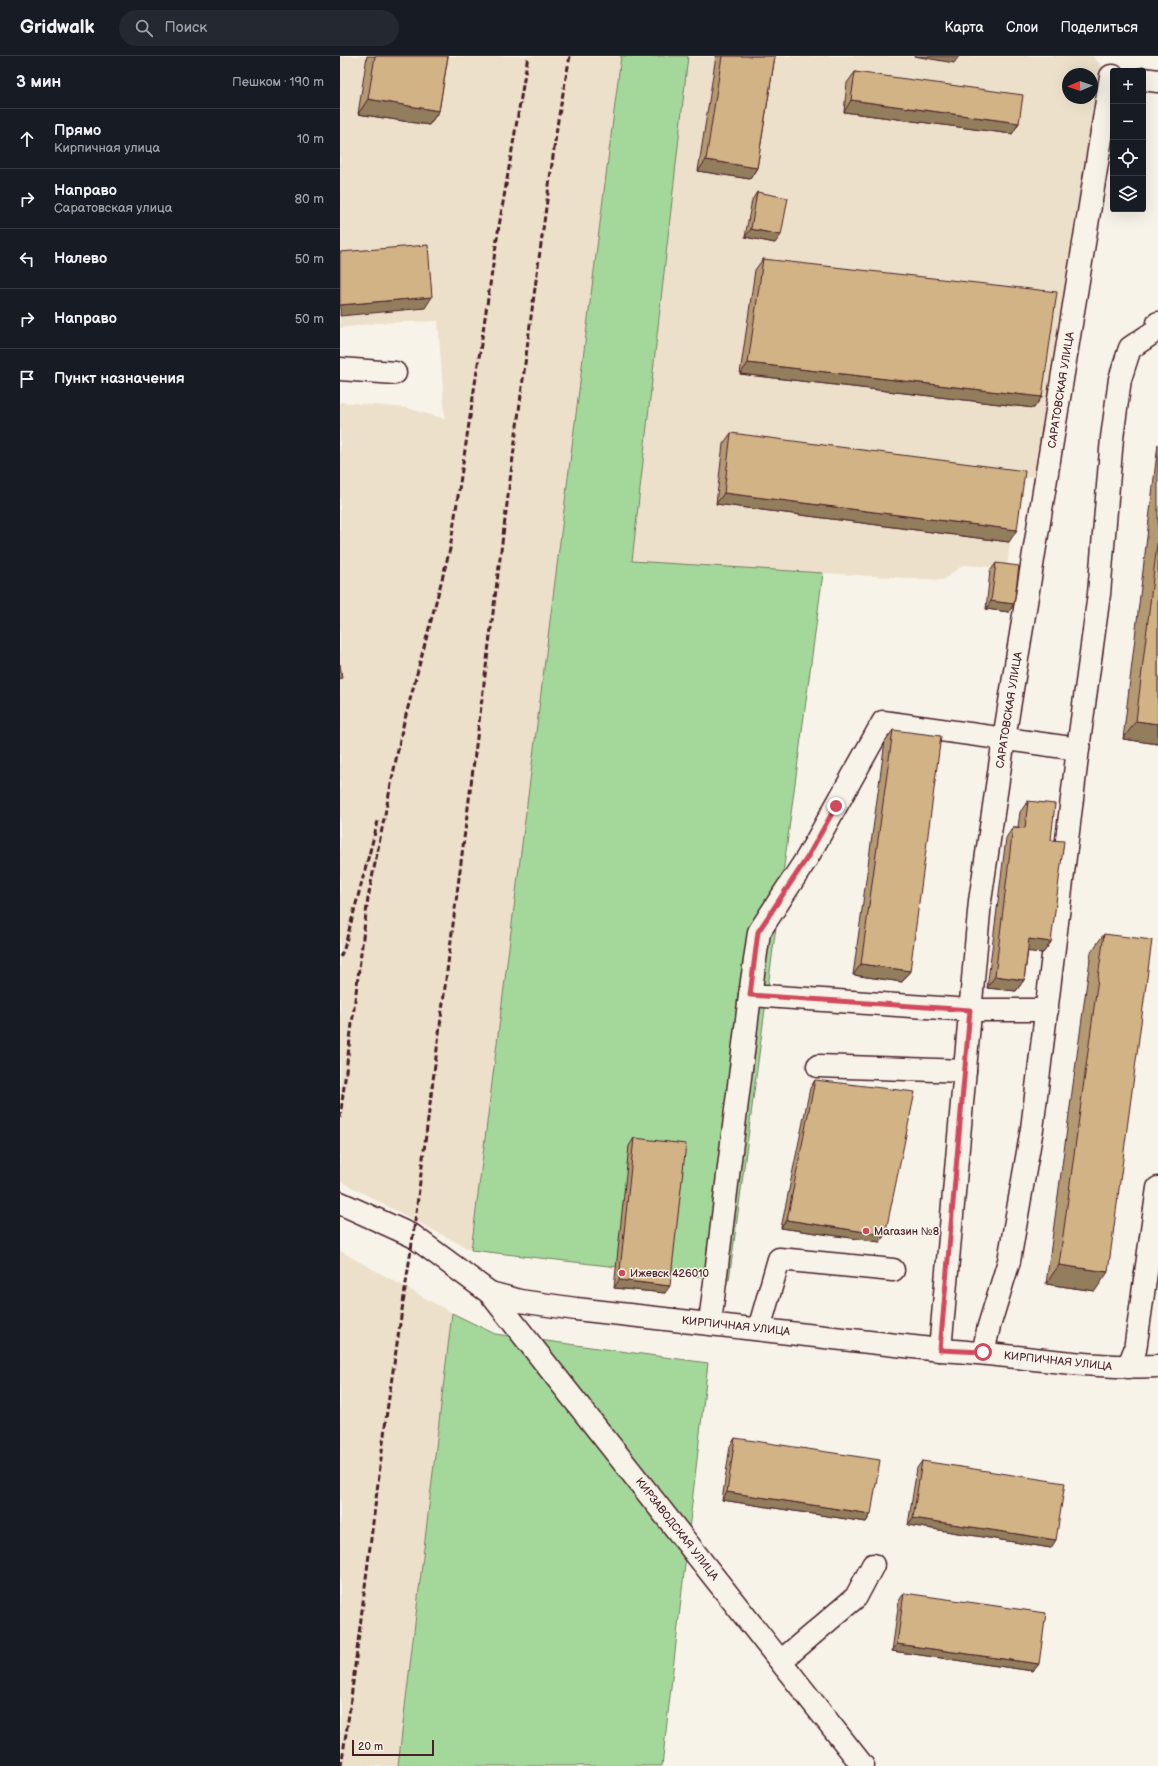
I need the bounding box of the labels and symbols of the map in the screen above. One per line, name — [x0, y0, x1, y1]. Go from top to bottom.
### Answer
north arrow — [1062, 68, 1098, 104]
street label: САРАТОВСКАЯ УЛИЦА — [1045, 330, 1077, 449]
street label: САРАТОВСКАЯ УЛИЦА — [993, 650, 1025, 769]
route end — [827, 797, 845, 815]
place label: Магазин №8 — [874, 1225, 939, 1238]
marker: Магазин №8 — [861, 1226, 871, 1236]
place label: Ижевск 426010 — [630, 1267, 710, 1280]
marker: Ижевск 426010 — [617, 1268, 627, 1278]
street label: КИРПИЧНАЯ УЛИЦА — [681, 1314, 791, 1338]
route start — [974, 1343, 992, 1361]
street label: КИРПИЧНАЯ УЛИЦА — [1003, 1349, 1113, 1373]
street label: КИРЗАВОДСКАЯ УЛИЦА — [633, 1475, 721, 1583]
scale bar — [352, 1738, 434, 1757]

